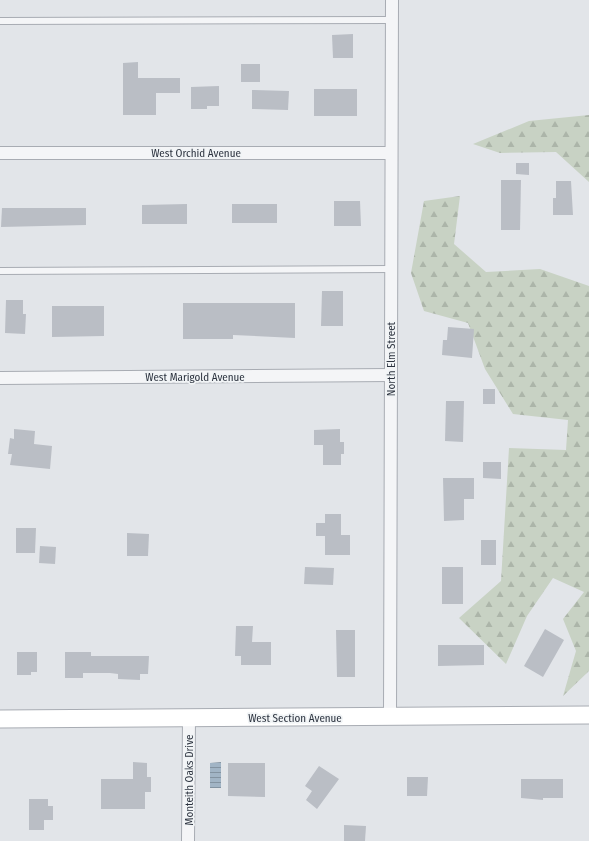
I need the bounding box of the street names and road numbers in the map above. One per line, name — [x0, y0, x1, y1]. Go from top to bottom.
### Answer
street label: West Orchid Avenue — [151, 147, 241, 160]
street label: North Elm Street — [385, 321, 398, 396]
street label: West Marigold Avenue — [145, 371, 245, 384]
street label: West Section Avenue — [248, 712, 342, 725]
street label: Monteith Oaks Drive — [183, 735, 196, 825]

